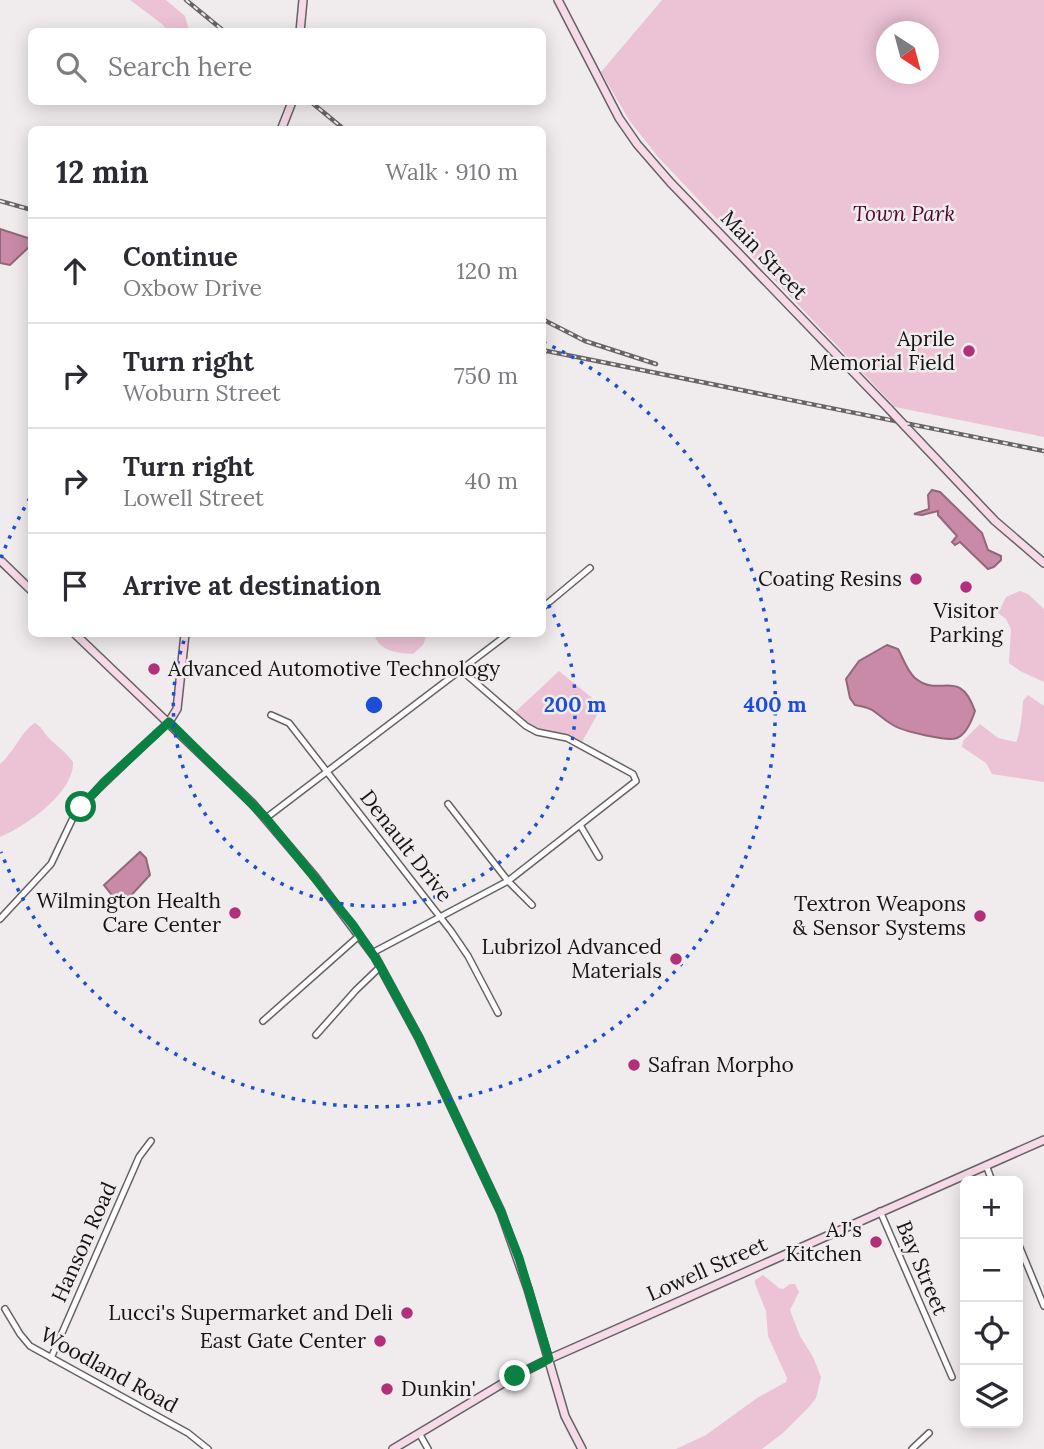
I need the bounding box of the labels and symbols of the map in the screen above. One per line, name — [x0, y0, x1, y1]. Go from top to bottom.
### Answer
north arrow — [876, 21, 939, 84]
park label: Town Park — [853, 200, 955, 227]
street label: Main Street — [715, 204, 814, 306]
place label: Aprile Memorial Field — [809, 325, 955, 376]
marker: Aprile Memorial Field — [961, 343, 977, 359]
place label: Coating Resins — [758, 565, 902, 592]
marker: Coating Resins — [908, 571, 924, 587]
marker: Visitor Parking — [958, 579, 974, 595]
place label: Visitor Parking — [929, 597, 1003, 648]
place label: Advanced Automotive Technology — [167, 655, 500, 682]
marker: Advanced Automotive Technology — [146, 661, 162, 677]
text: 200 m — [544, 691, 606, 718]
text: 400 m — [743, 691, 807, 718]
centre of rings — [362, 693, 386, 717]
street label: Denault Drive — [354, 784, 459, 907]
route start — [65, 791, 96, 822]
place label: Wilmington Health Care Center — [37, 887, 221, 938]
place label: Textron Weapons & Sensor Systems — [793, 890, 966, 941]
marker: Wilmington Health Care Center — [227, 905, 243, 921]
marker: Textron Weapons & Sensor Systems — [972, 908, 988, 924]
place label: Lubrizol Advanced Materials — [482, 933, 662, 984]
marker: Lubrizol Advanced Materials — [668, 951, 684, 967]
place label: Safran Morpho — [648, 1051, 794, 1078]
marker: Safran Morpho — [626, 1057, 642, 1073]
street label: Hanson Road — [45, 1177, 122, 1306]
place label: AJ's Kitchen — [785, 1216, 862, 1267]
street label: Bay Street — [891, 1217, 955, 1320]
street label: Lowell Street — [643, 1230, 772, 1307]
marker: AJ's Kitchen — [868, 1234, 884, 1250]
place label: Lucci's Supermarket and Deli — [108, 1299, 393, 1326]
marker: Lucci's Supermarket and Deli — [399, 1305, 415, 1321]
street label: Woodland Road — [36, 1321, 183, 1419]
place label: East Gate Center — [200, 1327, 366, 1354]
marker: East Gate Center — [372, 1333, 388, 1349]
route end — [499, 1360, 530, 1391]
place label: Dunkin' — [401, 1375, 476, 1402]
marker: Dunkin' — [379, 1381, 395, 1397]

